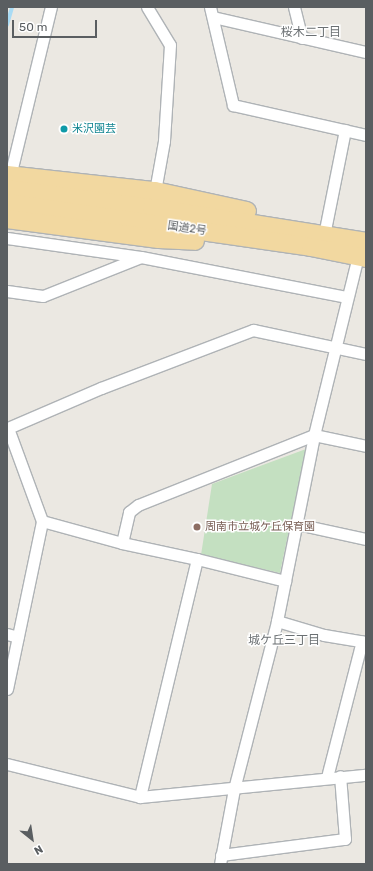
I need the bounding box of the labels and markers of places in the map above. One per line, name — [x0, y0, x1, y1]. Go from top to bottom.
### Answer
place label: 米沢園芸 — [72, 122, 116, 136]
marker: 米沢園芸 — [59, 124, 69, 134]
place label: 周南市立城ケ丘保育園 — [205, 520, 315, 534]
marker: 周南市立城ケ丘保育園 — [192, 522, 202, 532]

